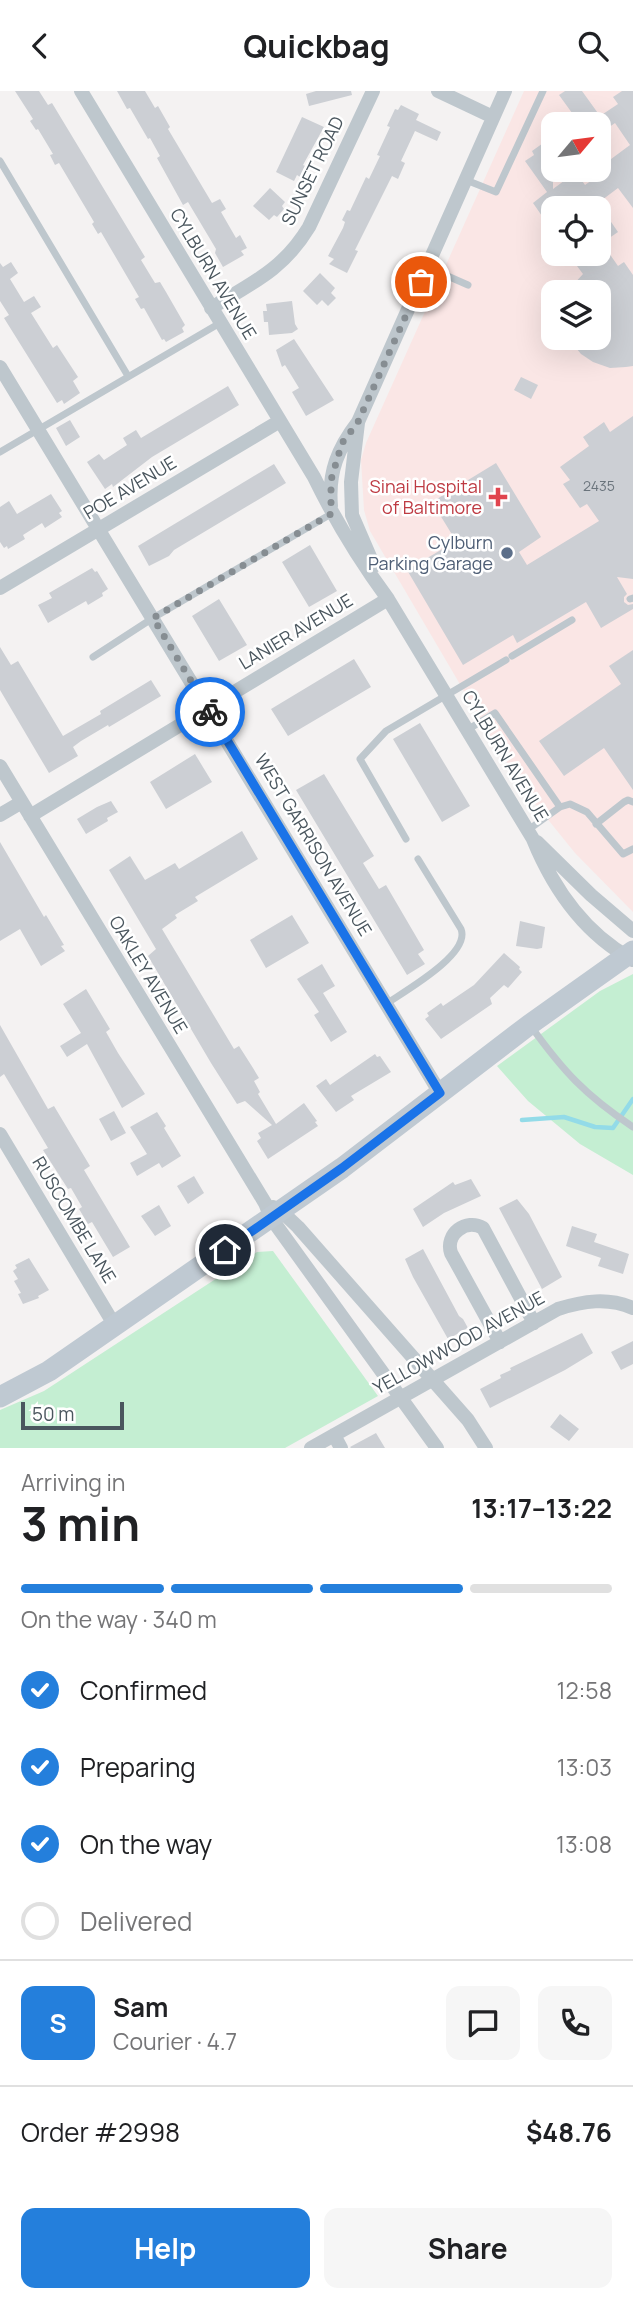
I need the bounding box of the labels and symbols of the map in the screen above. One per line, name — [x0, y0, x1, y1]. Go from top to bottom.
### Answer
street label: SUNSET ROAD — [275, 112, 349, 229]
north arrow — [541, 112, 611, 182]
street label: CYLBURN AVENUE — [165, 203, 263, 344]
pin — [391, 252, 451, 312]
street label: POE AVENUE — [79, 450, 180, 524]
place label: Sinai Hospital of Baltimore — [370, 474, 482, 519]
house number: 2435 — [583, 476, 615, 495]
marker: Sinai Hospital of Baltimore — [488, 487, 508, 507]
place label: Cylburn Parking Garage — [368, 530, 493, 575]
marker: Cylburn Parking Garage — [499, 545, 515, 561]
street label: LANIER AVENUE — [234, 588, 357, 675]
courier — [175, 677, 245, 747]
street label: CYLBURN AVENUE — [457, 685, 555, 826]
street label: WEST GARRISON AVENUE — [250, 749, 378, 940]
street label: OAKLEY AVENUE — [104, 911, 194, 1038]
street label: RUSCOMBE LANE — [28, 1152, 122, 1287]
pin — [195, 1220, 255, 1280]
street label: YELLOWWOOD AVENUE — [369, 1285, 548, 1399]
scale bar — [21, 1399, 124, 1431]

